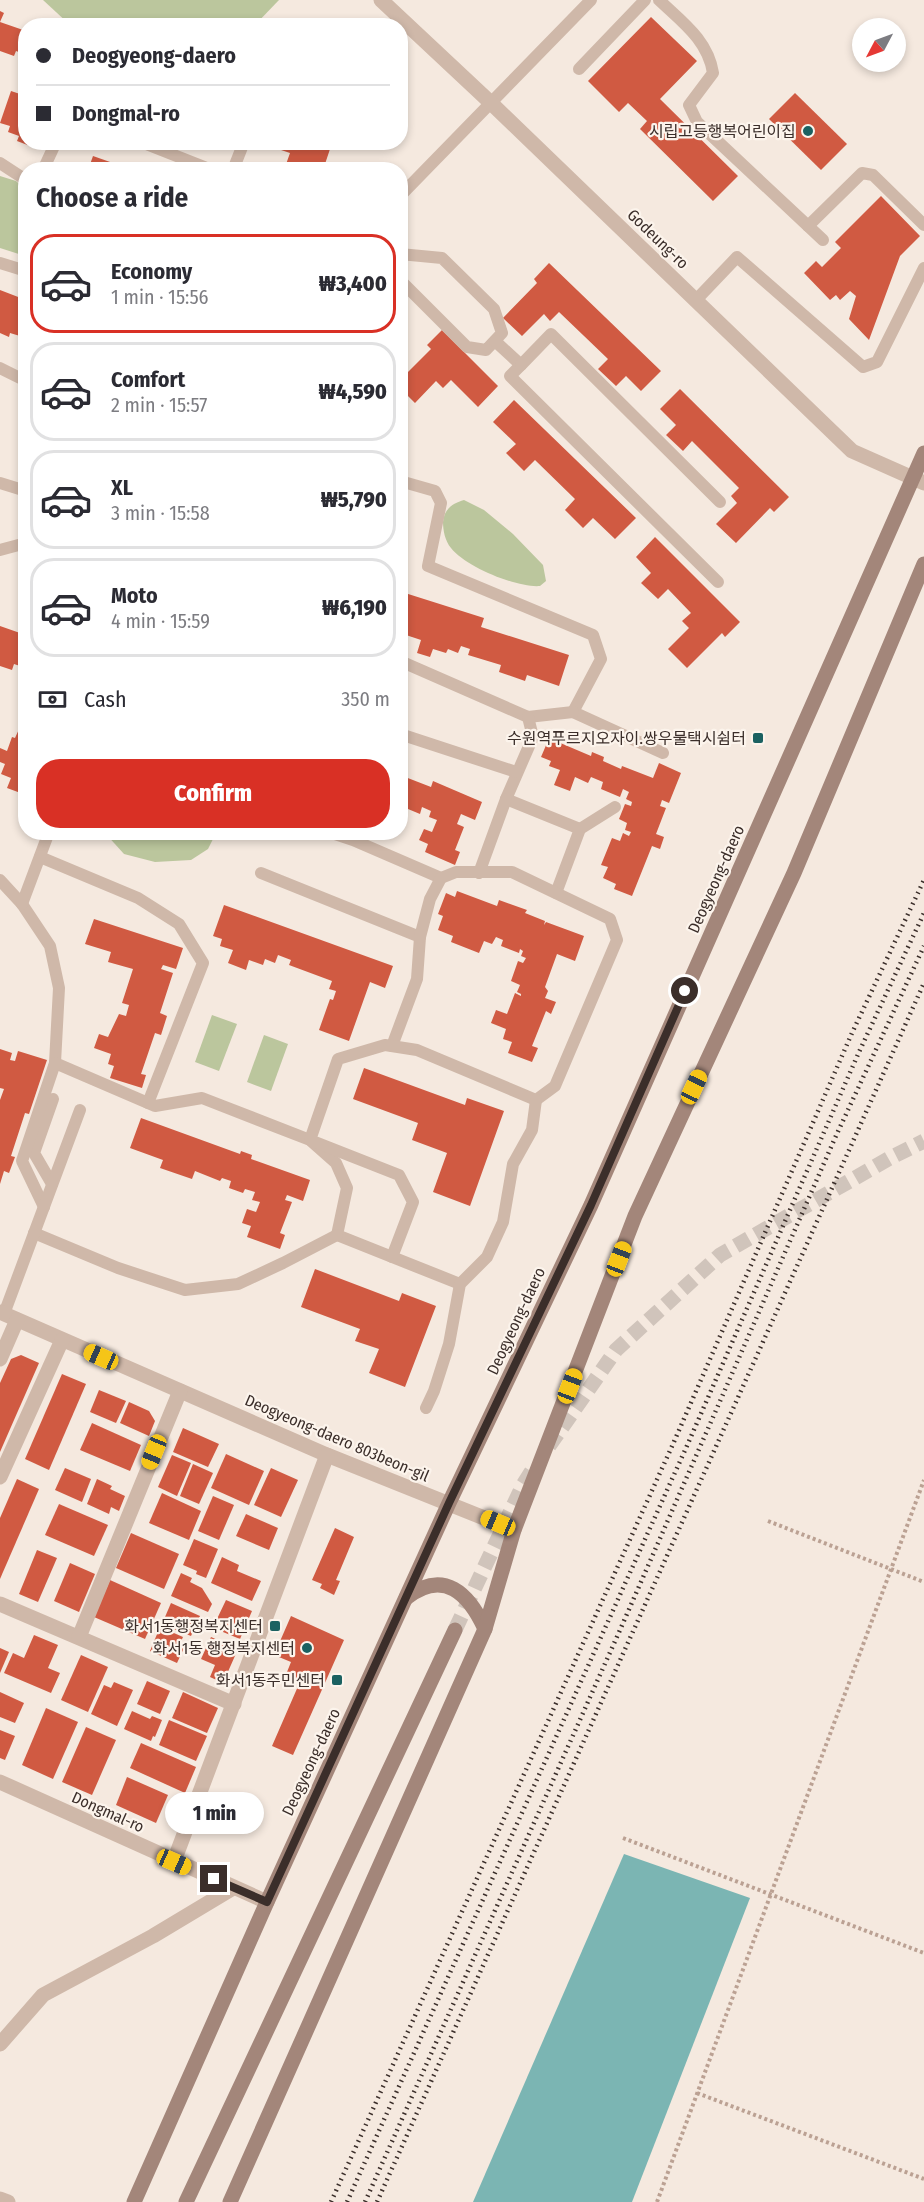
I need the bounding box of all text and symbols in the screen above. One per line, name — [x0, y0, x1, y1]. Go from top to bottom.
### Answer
north arrow — [852, 18, 906, 72]
map controls — [852, 18, 906, 72]
text: Deogyeong-daero — [72, 42, 236, 69]
text: Dongmal-ro — [72, 100, 180, 127]
place label: 시립고등행복어린이집 — [649, 122, 796, 141]
marker: 시립고등행복어린이집 — [801, 124, 815, 138]
text: Choose a ride — [36, 182, 188, 214]
street label: Godeung-ro — [623, 205, 693, 273]
icon: car — [39, 257, 93, 311]
text: Economy — [111, 258, 192, 285]
text: ₩3,400 — [319, 270, 387, 297]
text: 1 min · 15:56 — [111, 285, 209, 309]
icon: car — [39, 365, 93, 419]
text: Comfort — [111, 366, 185, 393]
text: ₩4,590 — [319, 378, 387, 405]
text: 2 min · 15:57 — [111, 393, 207, 417]
icon: car — [39, 473, 93, 527]
text: XL — [111, 474, 133, 501]
text: ₩5,790 — [321, 486, 387, 513]
text: 3 min · 15:58 — [111, 501, 210, 525]
icon: car — [39, 581, 93, 635]
text: Moto — [111, 582, 158, 609]
text: ₩6,190 — [322, 594, 387, 621]
text: 4 min · 15:59 — [111, 609, 210, 633]
icon: cash — [36, 683, 69, 716]
text: Cash — [84, 686, 127, 713]
text: 350 m — [341, 687, 390, 711]
place label: 수원역푸르지오자이.쌍우물택시쉼터 — [507, 729, 746, 748]
marker: 수원역푸르지오자이.쌍우물택시쉼터 — [751, 731, 765, 745]
button: Confirm — [36, 759, 390, 828]
street label: Deogyeong-daero — [684, 822, 748, 936]
route start — [671, 977, 698, 1004]
car — [678, 1067, 710, 1107]
car — [604, 1239, 634, 1279]
street label: Deogyeong-daero — [483, 1264, 549, 1378]
car — [81, 1341, 121, 1373]
car — [555, 1366, 585, 1406]
street label: Deogyeong-daero 803beon-gil — [242, 1391, 432, 1485]
car — [139, 1432, 169, 1472]
car — [478, 1508, 518, 1538]
place label: 화서1동행정복지센터 — [124, 1617, 263, 1636]
marker: 화서1동행정복지센터 — [268, 1619, 282, 1633]
place label: 화서1동 행정복지센터 — [153, 1639, 295, 1658]
marker: 화서1동 행정복지센터 — [300, 1641, 314, 1655]
place label: 화서1동주민센터 — [216, 1671, 325, 1690]
marker: 화서1동주민센터 — [330, 1673, 344, 1687]
street label: Deogyeong-daero — [278, 1705, 344, 1819]
street label: Dongmal-ro — [69, 1788, 147, 1836]
callout: 1 min — [164, 1792, 264, 1834]
text: 1 min — [193, 1801, 236, 1825]
car — [154, 1846, 194, 1878]
route end — [200, 1865, 227, 1892]

